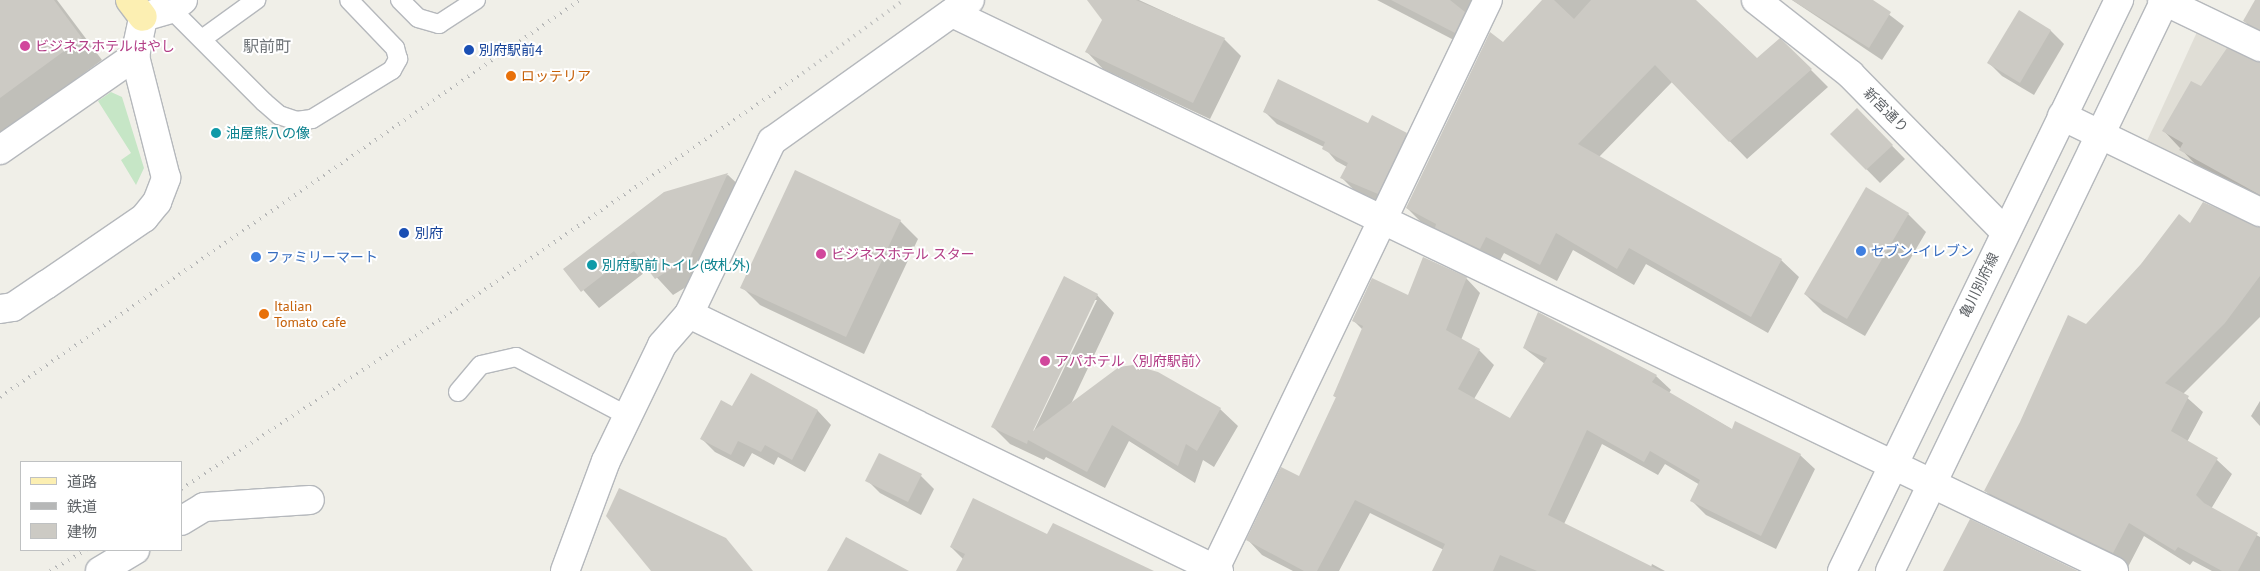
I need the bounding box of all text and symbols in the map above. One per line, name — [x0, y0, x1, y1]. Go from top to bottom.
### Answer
district label: 駅前町 — [243, 36, 291, 56]
place label: ビジネスホテルはやし — [35, 38, 175, 54]
marker: ビジネスホテルはやし — [19, 40, 31, 52]
place label: 別府駅前4 — [479, 42, 543, 58]
marker: 別府駅前4 — [463, 44, 475, 56]
place label: ロッテリア — [521, 68, 591, 84]
marker: ロッテリア — [505, 70, 517, 82]
street label: 新宮通り — [1860, 84, 1912, 136]
place label: 油屋熊八の像 — [226, 125, 310, 141]
marker: 油屋熊八の像 — [210, 127, 222, 139]
place label: 別府 — [415, 225, 443, 241]
marker: 別府 — [397, 226, 411, 240]
place label: セブン-イレブン — [1871, 243, 1974, 259]
marker: セブン-イレブン — [1855, 245, 1867, 257]
place label: ビジネスホテル スター — [831, 246, 975, 262]
marker: ビジネスホテル スター — [815, 248, 827, 260]
place label: ファミリーマート — [266, 249, 378, 265]
street label: 亀川別府線 — [1956, 250, 2002, 320]
marker: ファミリーマート — [250, 251, 262, 263]
place label: 別府駅前トイレ(改札外) — [602, 257, 750, 273]
marker: 別府駅前トイレ(改札外) — [586, 259, 598, 271]
place label: Italian Tomato cafe — [274, 298, 346, 331]
marker: Italian Tomato cafe — [258, 308, 270, 320]
place label: アパホテル〈別府駅前〉 — [1055, 353, 1209, 369]
marker: アパホテル〈別府駅前〉 — [1039, 355, 1051, 367]
legend — [20, 461, 182, 551]
text: 道路 — [67, 472, 97, 491]
text: 鉄道 — [67, 497, 97, 516]
text: 建物 — [67, 522, 97, 541]

